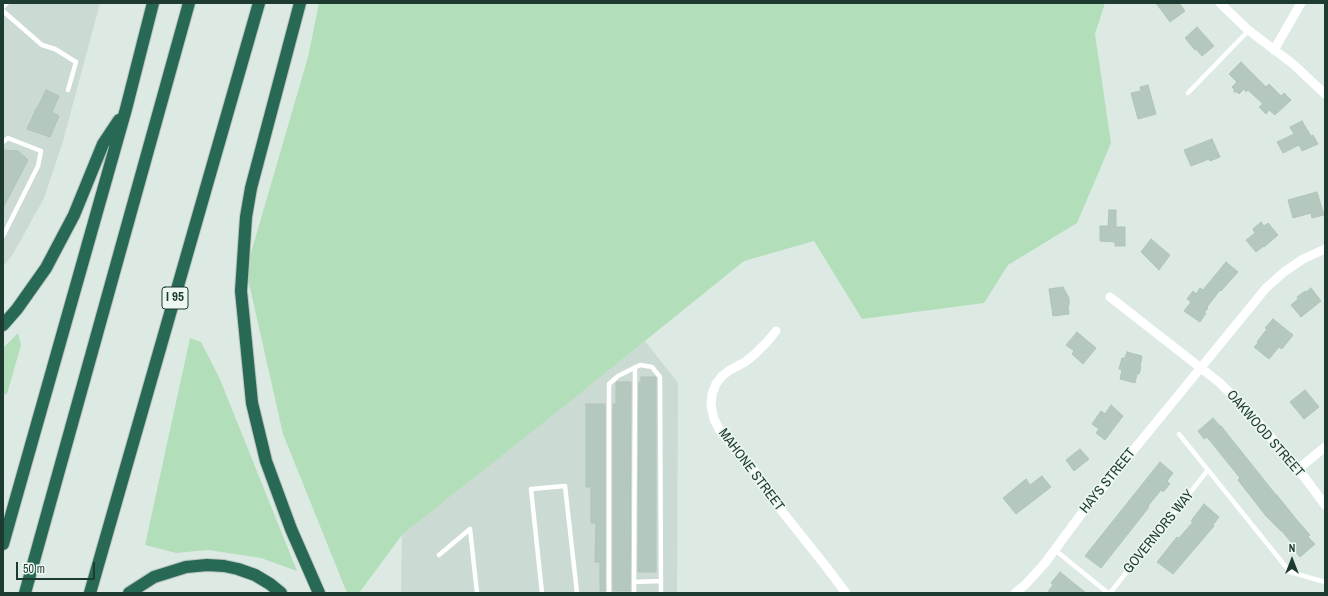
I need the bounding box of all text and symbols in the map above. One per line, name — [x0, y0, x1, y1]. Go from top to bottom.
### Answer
road number: I 95 — [162, 287, 188, 309]
street label: OAKWOOD STREET — [1223, 387, 1307, 481]
street label: MAHONE STREET — [715, 425, 787, 515]
street label: HAYS STREET — [1077, 445, 1139, 517]
street label: GOVERNORS WAY — [1120, 487, 1198, 577]
north arrow — [1272, 540, 1312, 580]
text: N — [1289, 541, 1295, 555]
scale bar — [18, 554, 97, 580]
text: 50 m — [23, 561, 45, 577]

